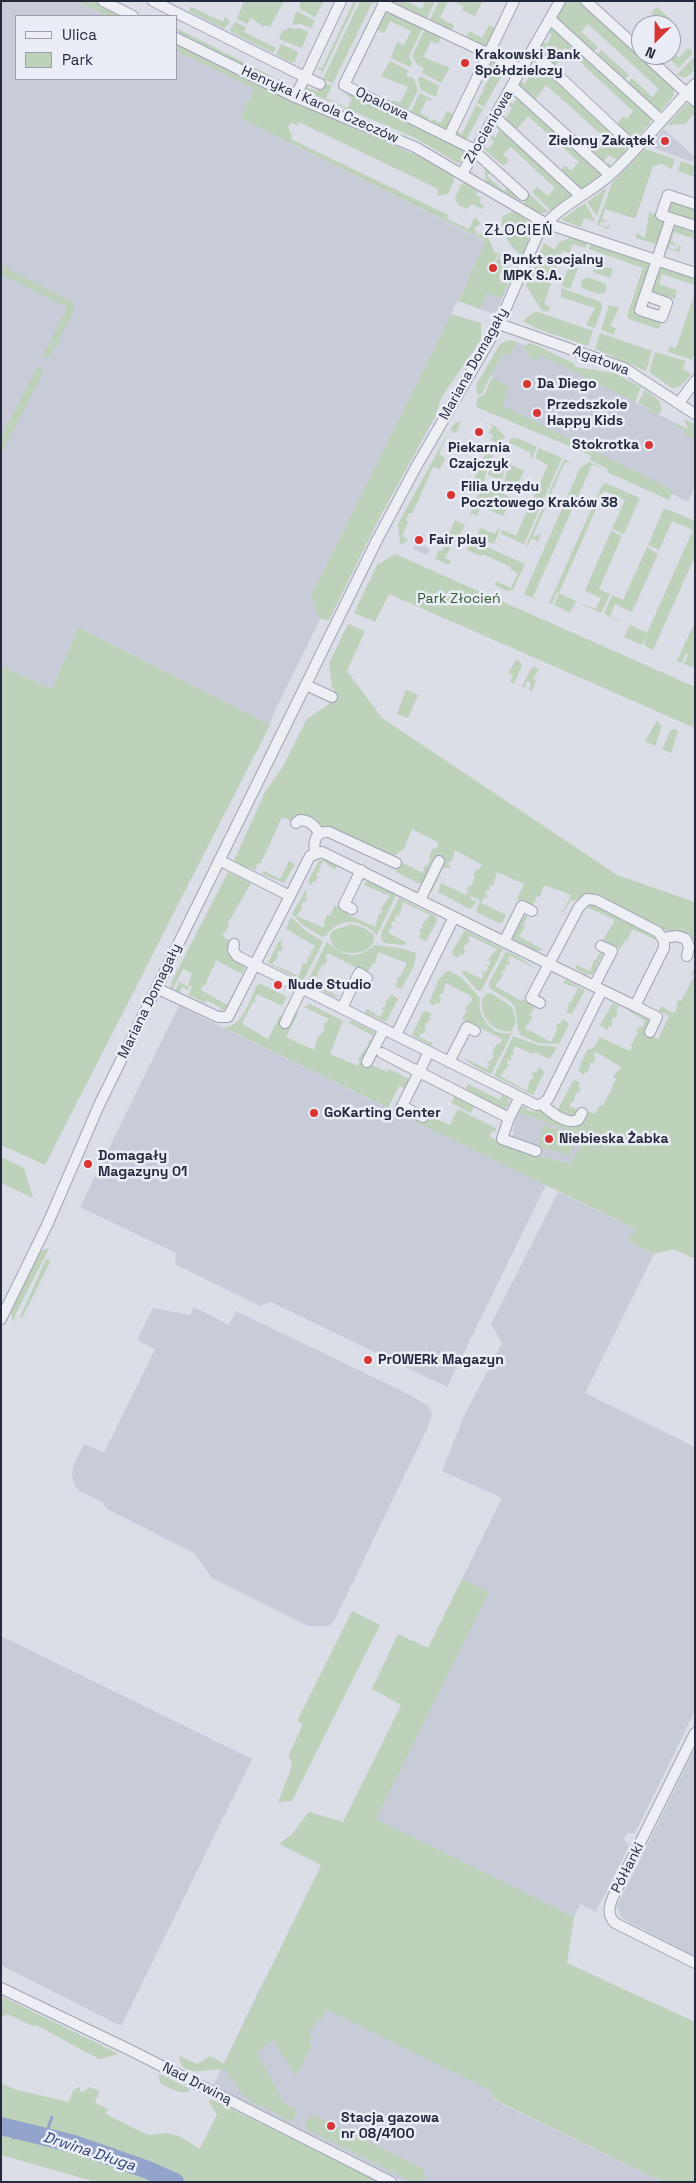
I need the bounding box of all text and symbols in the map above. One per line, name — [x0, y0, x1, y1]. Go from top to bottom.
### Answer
legend — [15, 15, 178, 80]
north arrow — [631, 15, 681, 65]
text: Ulica — [62, 25, 97, 44]
text: N — [643, 43, 658, 63]
place label: Krakowski Bank Spółdzielczy — [475, 47, 581, 80]
text: Park — [62, 50, 93, 69]
marker: Krakowski Bank Spółdzielczy — [459, 57, 471, 69]
street label: Henryka i Karola Czeczów — [239, 63, 401, 147]
street label: Opalowa — [352, 84, 412, 124]
street label: Złocieniowa — [461, 87, 517, 167]
place label: Zielony Zakątek — [549, 133, 655, 149]
marker: Zielony Zakątek — [659, 135, 671, 147]
district label: ZŁOCIEŃ — [483, 221, 555, 241]
place label: Punkt socjalny MPK S.A. — [503, 252, 603, 284]
marker: Punkt socjalny MPK S.A. — [487, 262, 499, 274]
street label: Mariana Domagały — [436, 305, 512, 423]
street label: Agatowa — [570, 343, 632, 379]
place label: Da Diego — [537, 376, 597, 392]
marker: Da Diego — [521, 378, 533, 390]
place label: Przedszkole Happy Kids — [547, 397, 628, 430]
marker: Przedszkole Happy Kids — [531, 407, 543, 419]
marker: Piekarnia Czajczyk — [473, 426, 485, 438]
place label: Stokrotka — [572, 437, 639, 453]
marker: Stokrotka — [643, 439, 655, 451]
place label: Piekarnia Czajczyk — [448, 440, 510, 472]
place label: Filia Urzędu Pocztowego Kraków 38 — [461, 479, 618, 512]
marker: Filia Urzędu Pocztowego Kraków 38 — [445, 489, 457, 501]
place label: Fair play — [429, 532, 486, 548]
marker: Fair play — [413, 534, 425, 546]
park label: Park Złocień — [417, 591, 501, 607]
street label: Mariana Domagały — [115, 941, 185, 1061]
place label: Nude Studio — [288, 977, 371, 993]
marker: Nude Studio — [272, 979, 284, 991]
place label: GoKarting Center — [324, 1105, 441, 1121]
marker: GoKarting Center — [308, 1107, 320, 1119]
place label: Niebieska Żabka — [559, 1131, 669, 1147]
marker: Niebieska Żabka — [543, 1133, 555, 1145]
place label: Domagały Magazyny 01 — [98, 1148, 187, 1180]
marker: Domagały Magazyny 01 — [82, 1158, 94, 1170]
place label: PrOWERk Magazyn — [378, 1352, 504, 1368]
marker: PrOWERk Magazyn — [362, 1354, 374, 1366]
street label: Półłanki — [608, 1840, 648, 1896]
street label: Nad Drwiną — [160, 2059, 234, 2109]
place label: Stacja gazowa nr 08/4100 — [341, 2110, 439, 2142]
marker: Stacja gazowa nr 08/4100 — [325, 2120, 337, 2132]
water label: Drwina Długa — [41, 2129, 137, 2175]

